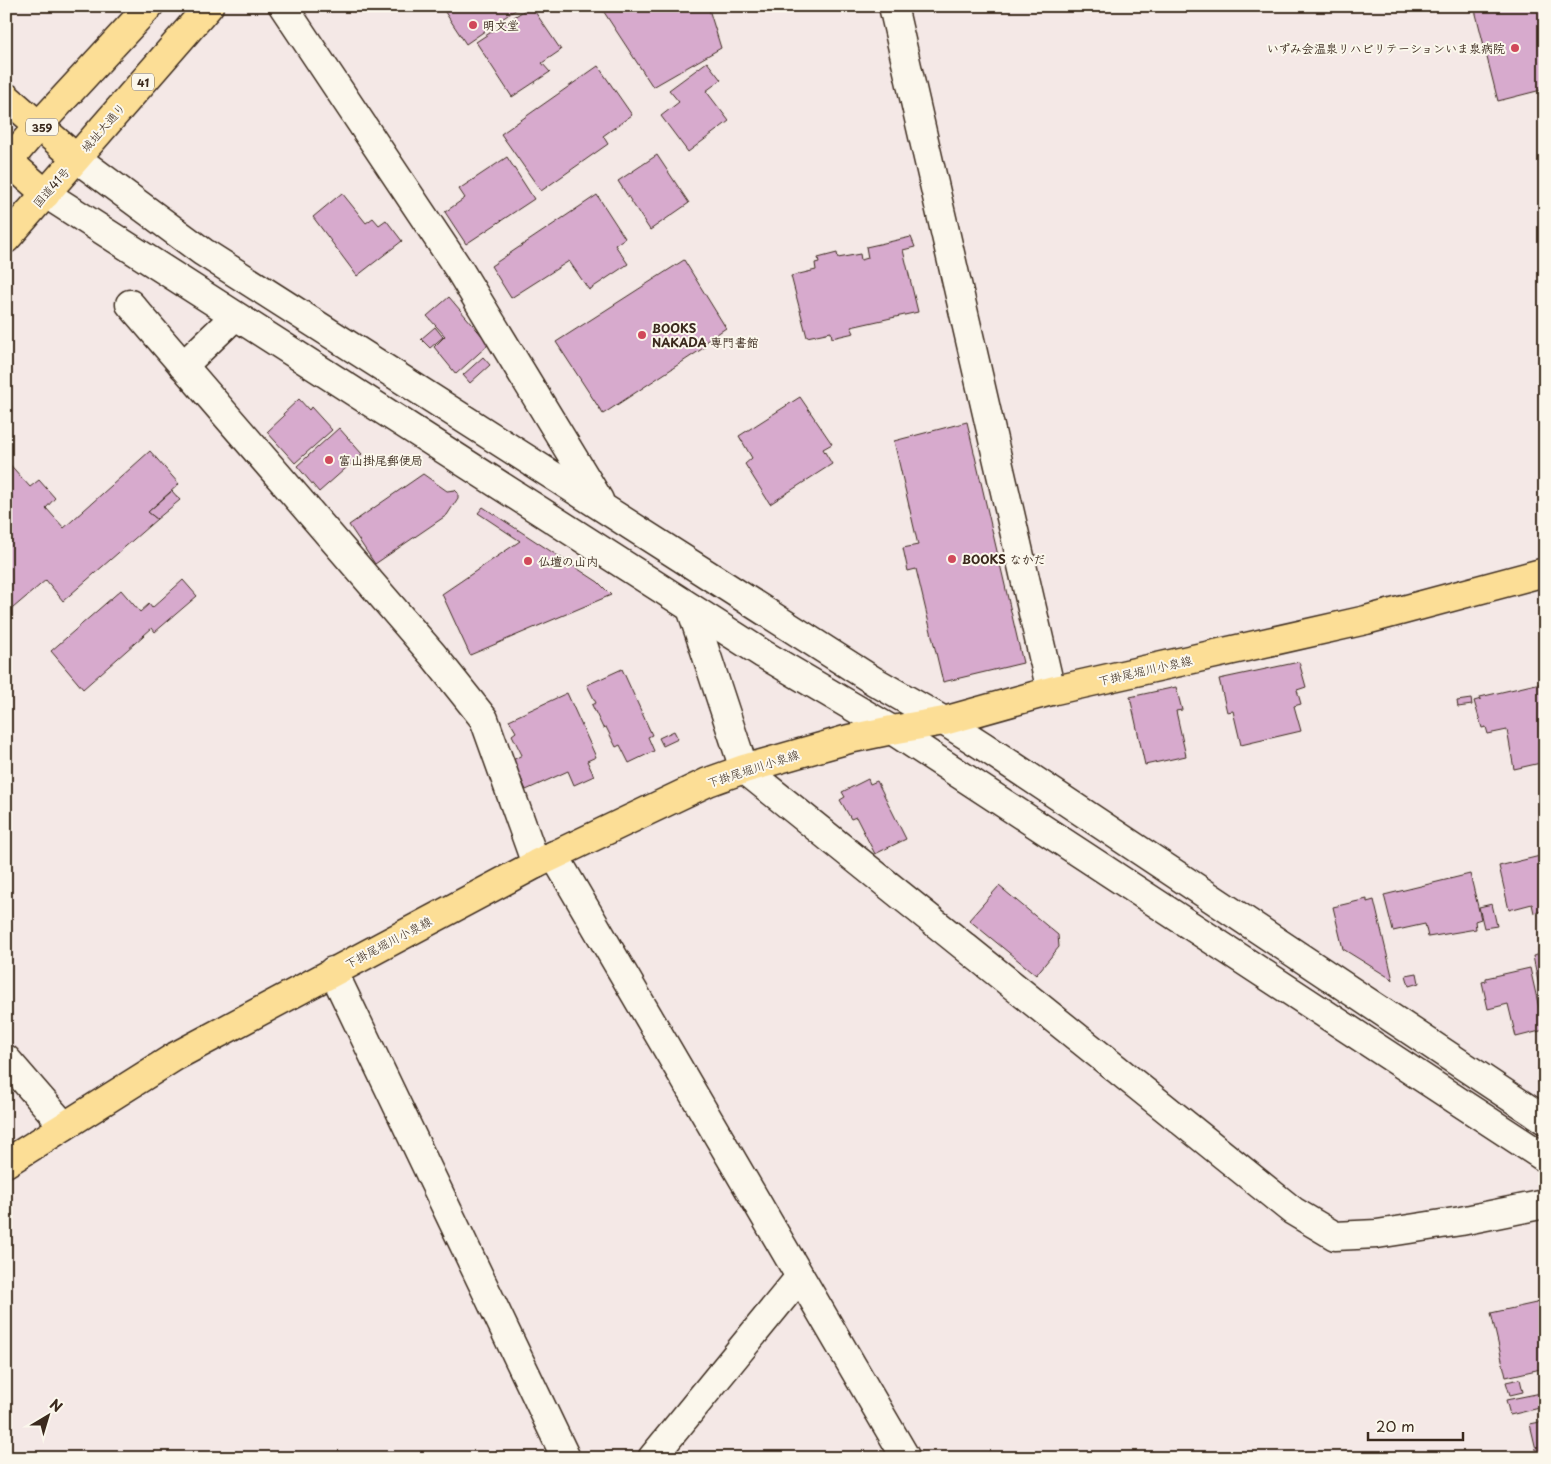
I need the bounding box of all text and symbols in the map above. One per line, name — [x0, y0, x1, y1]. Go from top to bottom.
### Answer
place label: 明文堂 — [483, 16, 519, 34]
marker: 明文堂 — [467, 19, 479, 31]
place label: いずみ会温泉リハビリテーションいま泉病院 — [1267, 39, 1505, 57]
marker: いずみ会温泉リハビリテーションいま泉病院 — [1509, 42, 1521, 54]
road number: 41 — [132, 74, 154, 90]
street label: 城址大通り — [77, 98, 129, 156]
road number: 359 — [26, 118, 58, 136]
street label: 国道41号 — [28, 163, 74, 211]
place label: BOOKS NAKADA 専門書館 — [652, 319, 758, 351]
marker: BOOKS NAKADA 専門書館 — [636, 329, 648, 341]
place label: 富山掛尾郵便局 — [339, 451, 423, 469]
marker: 富山掛尾郵便局 — [323, 454, 335, 466]
place label: BOOKS なかだ — [962, 550, 1046, 568]
place label: 仏壇の山内 — [538, 552, 598, 570]
marker: BOOKS なかだ — [946, 553, 958, 565]
marker: 仏壇の山内 — [522, 555, 534, 567]
street label: 下掛尾堀川小泉線 — [1096, 650, 1194, 690]
street label: 下掛尾堀川小泉線 — [705, 745, 801, 791]
street label: 下掛尾堀川小泉線 — [341, 912, 435, 972]
north arrow — [22, 1392, 72, 1442]
text: N — [45, 1394, 67, 1417]
scale bar — [1368, 1409, 1464, 1441]
text: 20 m — [1376, 1414, 1415, 1437]

